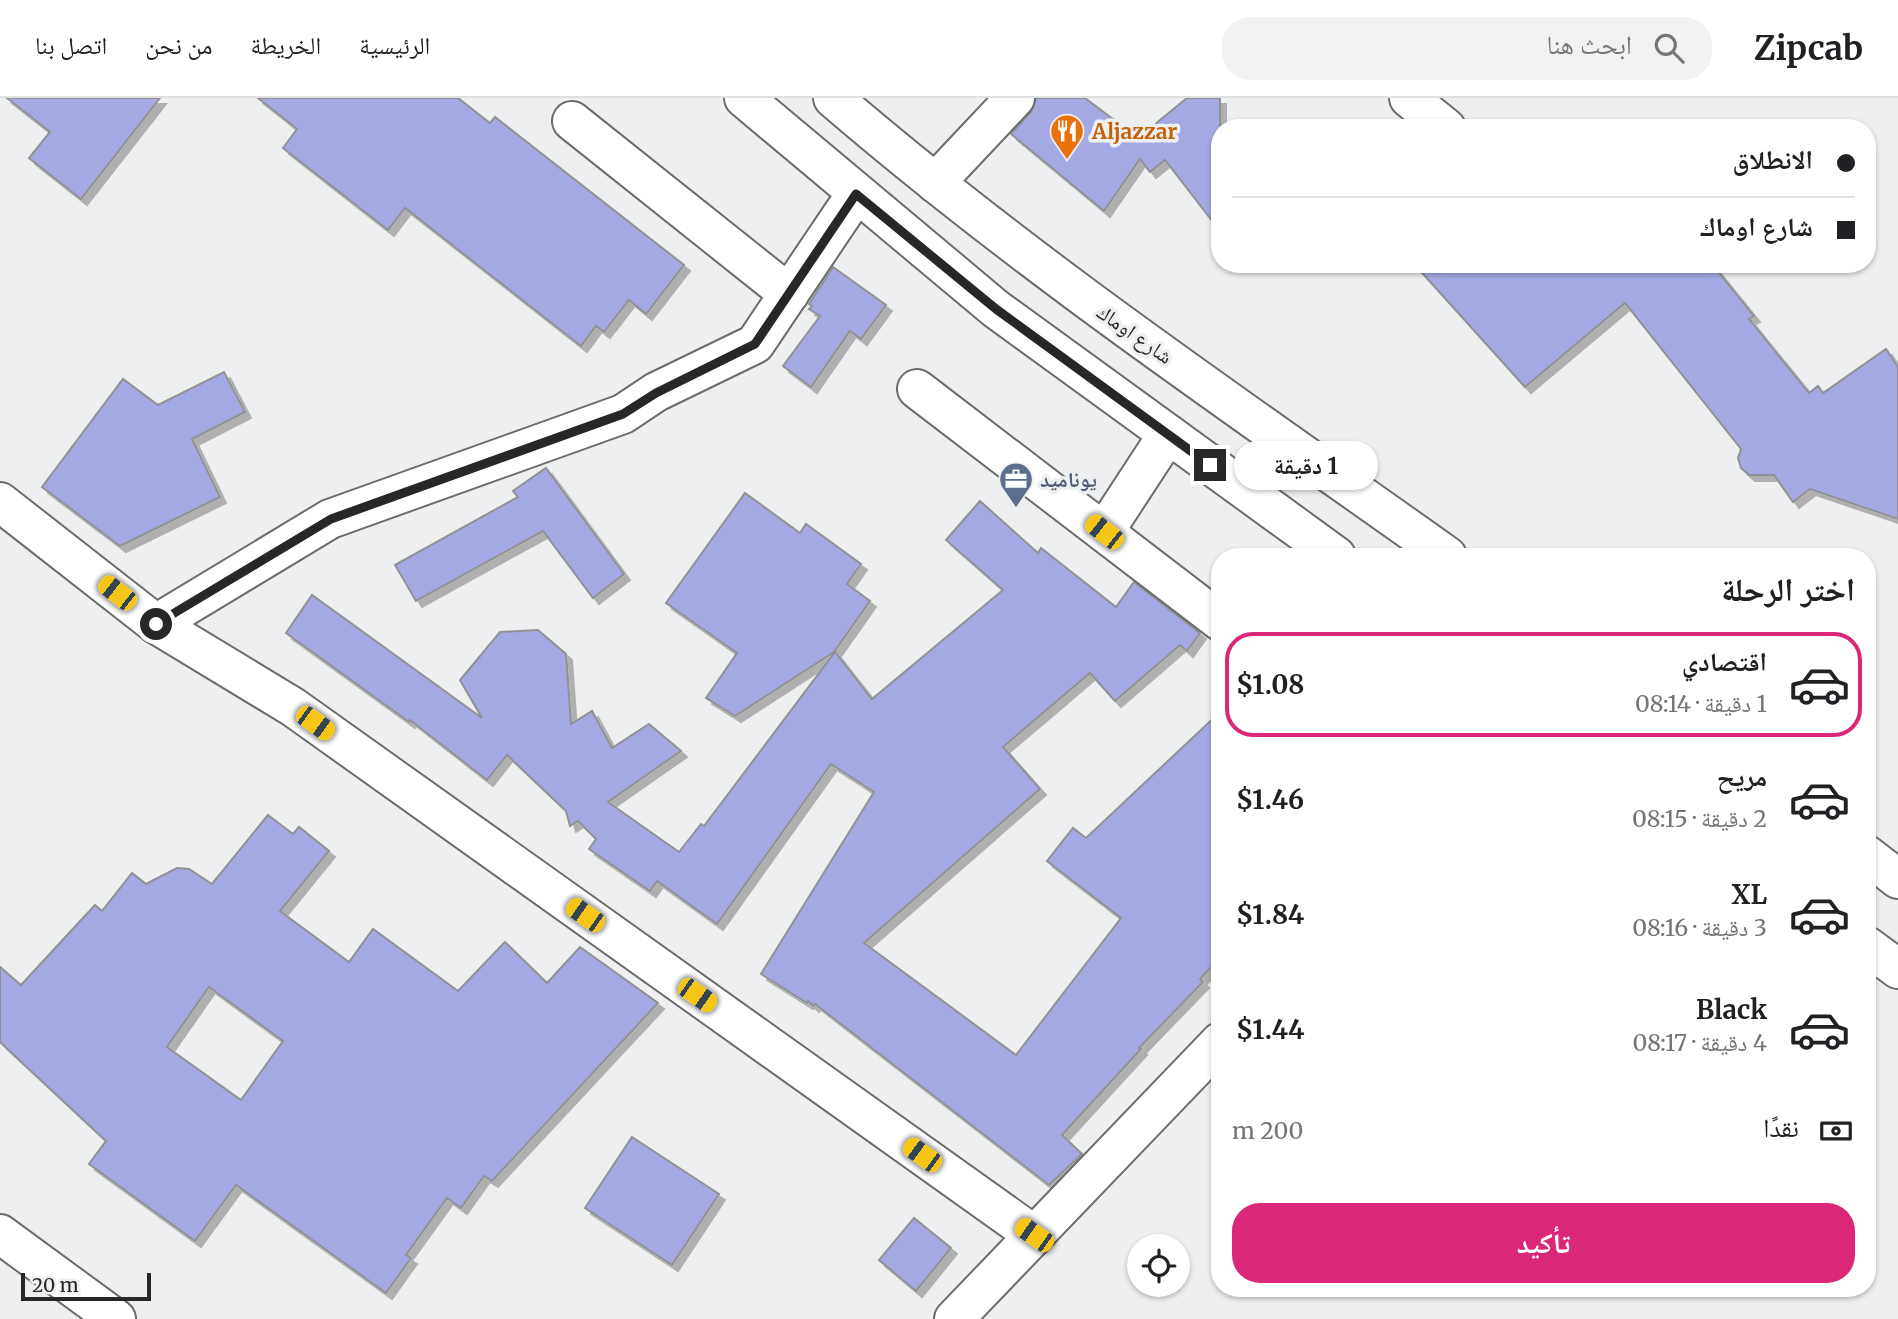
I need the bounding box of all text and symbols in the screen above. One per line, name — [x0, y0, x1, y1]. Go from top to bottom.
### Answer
search box — [1222, 17, 1712, 80]
text: ابحث هنا — [1547, 28, 1632, 61]
text: Zipcab — [1754, 28, 1863, 69]
icon: search — [1650, 29, 1688, 67]
text: اتصل بنا — [35, 30, 107, 61]
text: من نحن — [145, 30, 212, 61]
text: الخريطة — [250, 30, 321, 61]
text: الرئيسية — [359, 30, 430, 61]
restaurant icon: Aljazzar — [1048, 112, 1086, 161]
place label: Aljazzar — [1091, 118, 1178, 145]
text: الانطلاق — [1733, 143, 1813, 176]
text: شارع اوماك — [1699, 210, 1813, 243]
street label: شارع اوماك — [1092, 298, 1178, 370]
callout: 1 دقيقة — [1234, 440, 1378, 490]
route end — [1194, 449, 1226, 481]
text: 1 دقيقة — [1274, 451, 1338, 480]
office icon: يوناميد — [997, 460, 1035, 509]
place label: يوناميد — [1040, 466, 1097, 493]
car — [1081, 511, 1128, 553]
text: اختر الرحلة — [1721, 570, 1855, 610]
car — [94, 572, 141, 614]
route start — [140, 608, 172, 640]
text: اقتصادي — [1682, 645, 1767, 678]
icon: car — [1788, 653, 1851, 716]
text: $1.08 — [1236, 668, 1304, 701]
text: 1 دقيقة · 08:14 — [1635, 689, 1767, 718]
car — [292, 702, 339, 744]
text: مريح — [1717, 760, 1767, 793]
icon: car — [1788, 768, 1851, 831]
text: $1.46 — [1236, 783, 1304, 816]
text: 2 دقيقة · 08:15 — [1632, 804, 1767, 833]
text: XL — [1731, 878, 1767, 911]
icon: car — [1788, 883, 1851, 946]
car — [562, 894, 609, 936]
text: $1.84 — [1236, 898, 1304, 931]
text: 3 دقيقة · 08:16 — [1632, 913, 1767, 942]
car — [674, 974, 721, 1016]
text: Black — [1696, 993, 1767, 1026]
icon: car — [1788, 998, 1851, 1061]
text: $1.44 — [1236, 1013, 1305, 1046]
text: 4 دقيقة · 08:17 — [1632, 1028, 1767, 1057]
text: نقدًا — [1763, 1111, 1799, 1144]
icon: cash — [1817, 1112, 1855, 1150]
text: 200 m — [1232, 1116, 1303, 1145]
car — [899, 1134, 946, 1176]
button: تأكيد — [1232, 1203, 1855, 1283]
car — [1011, 1214, 1058, 1256]
map controls — [1127, 1234, 1190, 1297]
button: locate — [1127, 1234, 1190, 1297]
scale bar — [21, 1270, 150, 1302]
text: 20 m — [32, 1273, 79, 1297]

